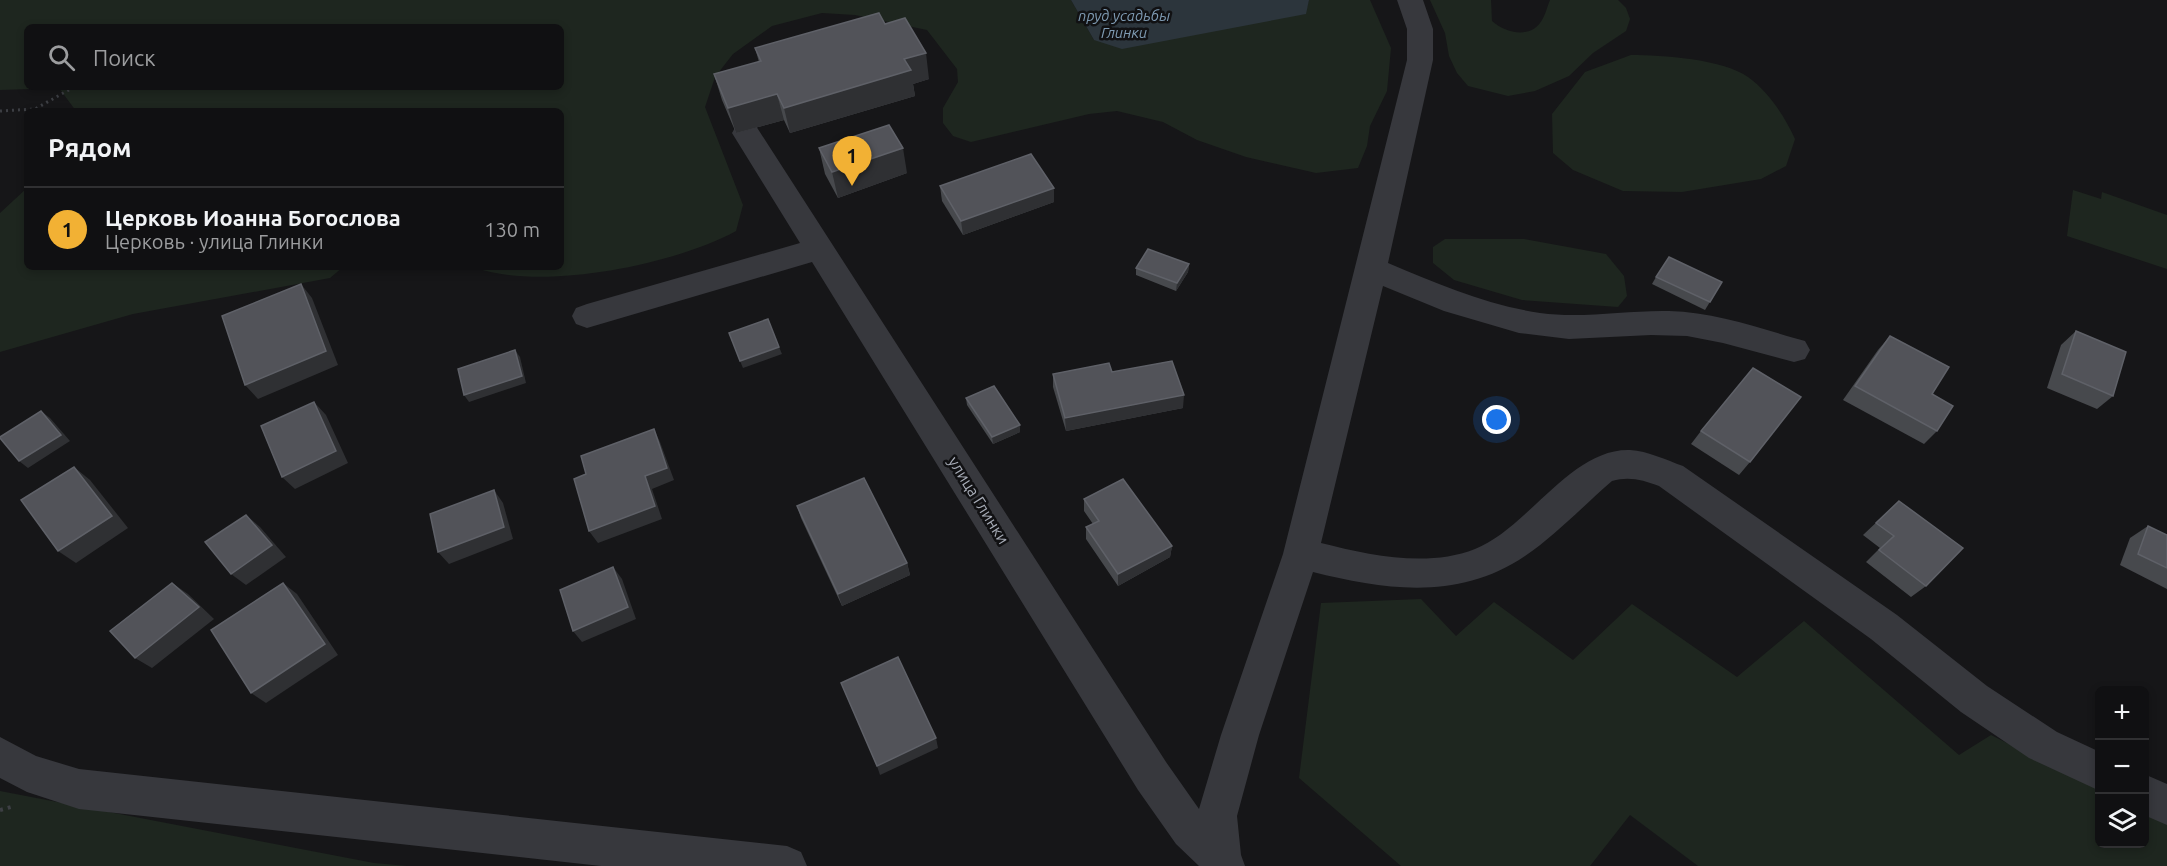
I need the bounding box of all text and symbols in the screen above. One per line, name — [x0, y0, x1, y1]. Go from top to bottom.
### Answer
water label: пруд усадьбы Глинки — [1078, 7, 1170, 41]
search box — [24, 24, 564, 90]
icon: search — [45, 41, 78, 74]
text: Поиск — [93, 45, 156, 70]
text: Рядом — [48, 133, 132, 162]
pin: 1 — [832, 136, 872, 186]
text: Церковь Иоанна Богослова — [105, 205, 401, 230]
text: 1 — [62, 218, 73, 241]
text: 130 m — [484, 218, 540, 241]
text: Церковь · улица Глинки — [105, 230, 324, 253]
your location — [1482, 405, 1511, 434]
street label: улица Глинки — [945, 453, 1013, 547]
map controls — [2095, 686, 2149, 848]
button: + — [2095, 686, 2149, 740]
button: − — [2095, 740, 2149, 794]
button: layers — [2095, 794, 2149, 848]

